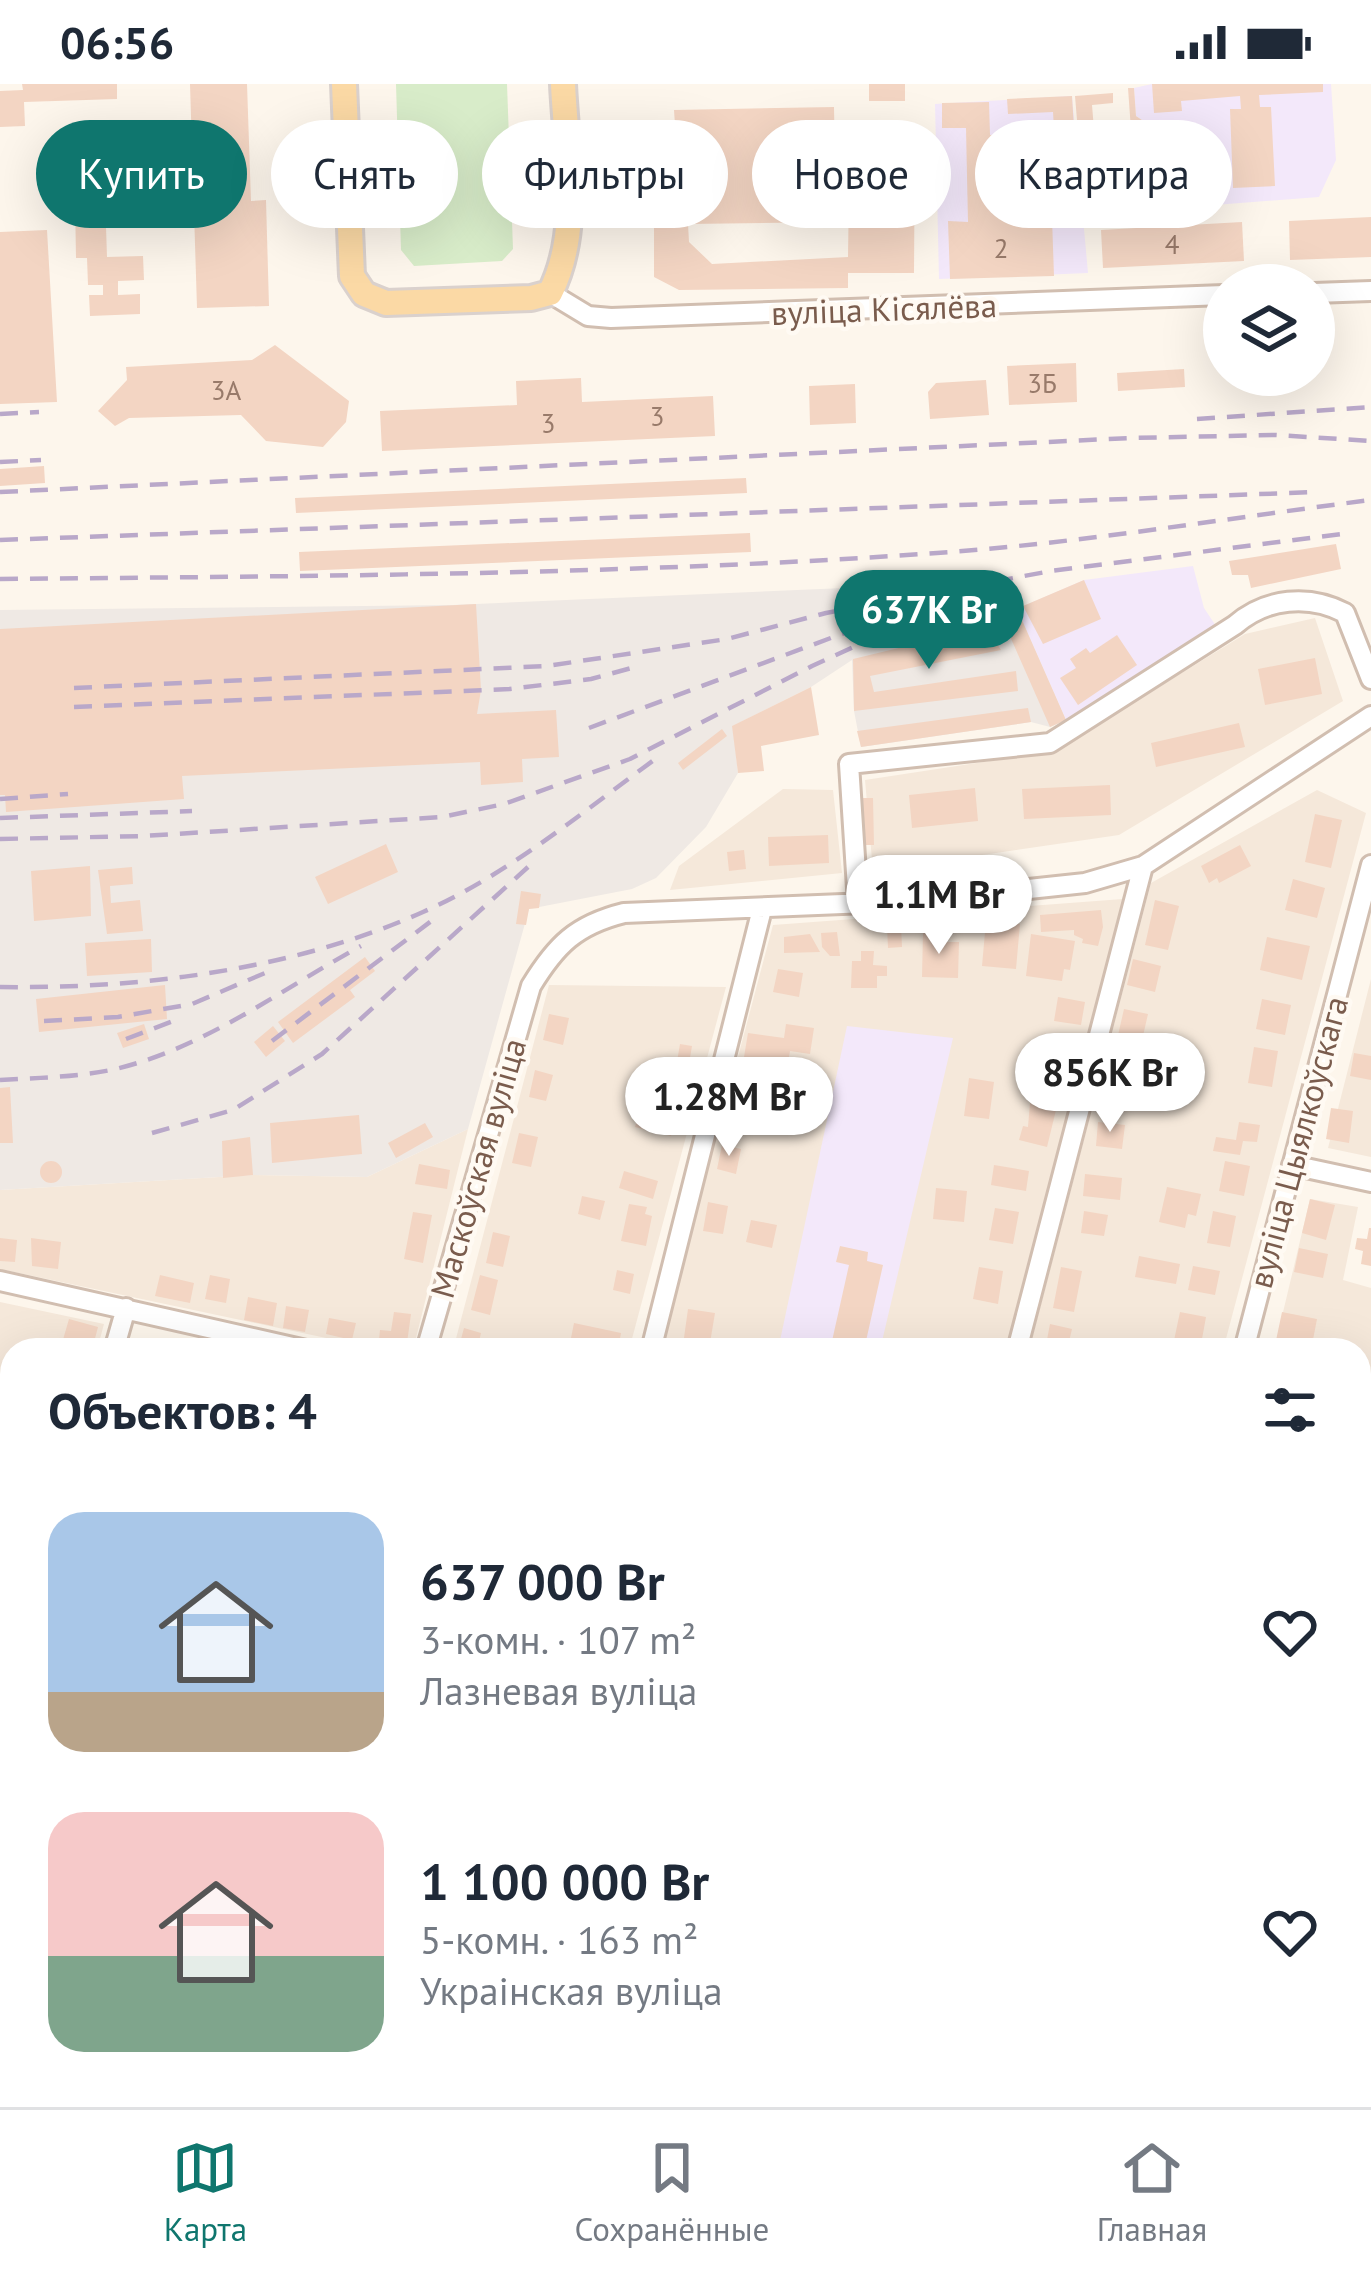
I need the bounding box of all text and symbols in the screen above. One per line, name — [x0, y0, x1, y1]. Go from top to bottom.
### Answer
text: 06:56 — [60, 13, 174, 71]
chip: Купить — [36, 120, 247, 228]
chip: Снять — [271, 120, 458, 228]
chip: Фильтры — [482, 120, 728, 228]
chip: Новое — [752, 120, 951, 228]
chip: Квартира — [975, 120, 1232, 228]
house number: 4 — [1165, 227, 1180, 261]
house number: 2 — [994, 231, 1008, 265]
map controls — [1203, 264, 1335, 396]
button: layers — [1203, 264, 1335, 396]
street label: вуліца Кісялёва — [770, 283, 998, 334]
house number: 3Б — [1027, 366, 1057, 400]
house number: 3А — [211, 373, 241, 407]
house number: 3 — [650, 399, 664, 433]
house number: 3 — [541, 406, 555, 440]
pin: 637K Br — [818, 570, 1040, 672]
text: 637K Br — [861, 583, 997, 634]
pin: 1.1M Br — [828, 855, 1050, 957]
text: 1.1M Br — [873, 868, 1005, 919]
street label: вуліца Цыялкоўскага — [1238, 991, 1357, 1292]
street label: Маскоўская вуліца — [420, 1033, 535, 1303]
pin: 856K Br — [999, 1033, 1221, 1135]
text: 856K Br — [1042, 1046, 1178, 1097]
pin: 1.28M Br — [605, 1057, 853, 1159]
text: 1.28M Br — [652, 1070, 806, 1121]
text: Объектов: 4 — [48, 1377, 317, 1443]
icon: filters — [1257, 1377, 1323, 1443]
text: 637 000 Br — [420, 1548, 665, 1614]
icon: home — [144, 1560, 288, 1704]
icon: heart — [1257, 1599, 1323, 1665]
text: 3-комн. · 107 m² — [420, 1614, 696, 1665]
text: Лазневая вуліца — [420, 1665, 697, 1716]
text: 1 100 000 Br — [420, 1848, 709, 1914]
icon: home — [144, 1860, 288, 2004]
icon: heart — [1257, 1899, 1323, 1965]
text: 5-комн. · 163 m² — [420, 1914, 698, 1965]
text: Украінская вуліца — [420, 1965, 723, 2016]
tab: Карта — [164, 2135, 247, 2250]
tab: Сохранённые — [575, 2135, 769, 2250]
tab: Главная — [1097, 2135, 1207, 2250]

